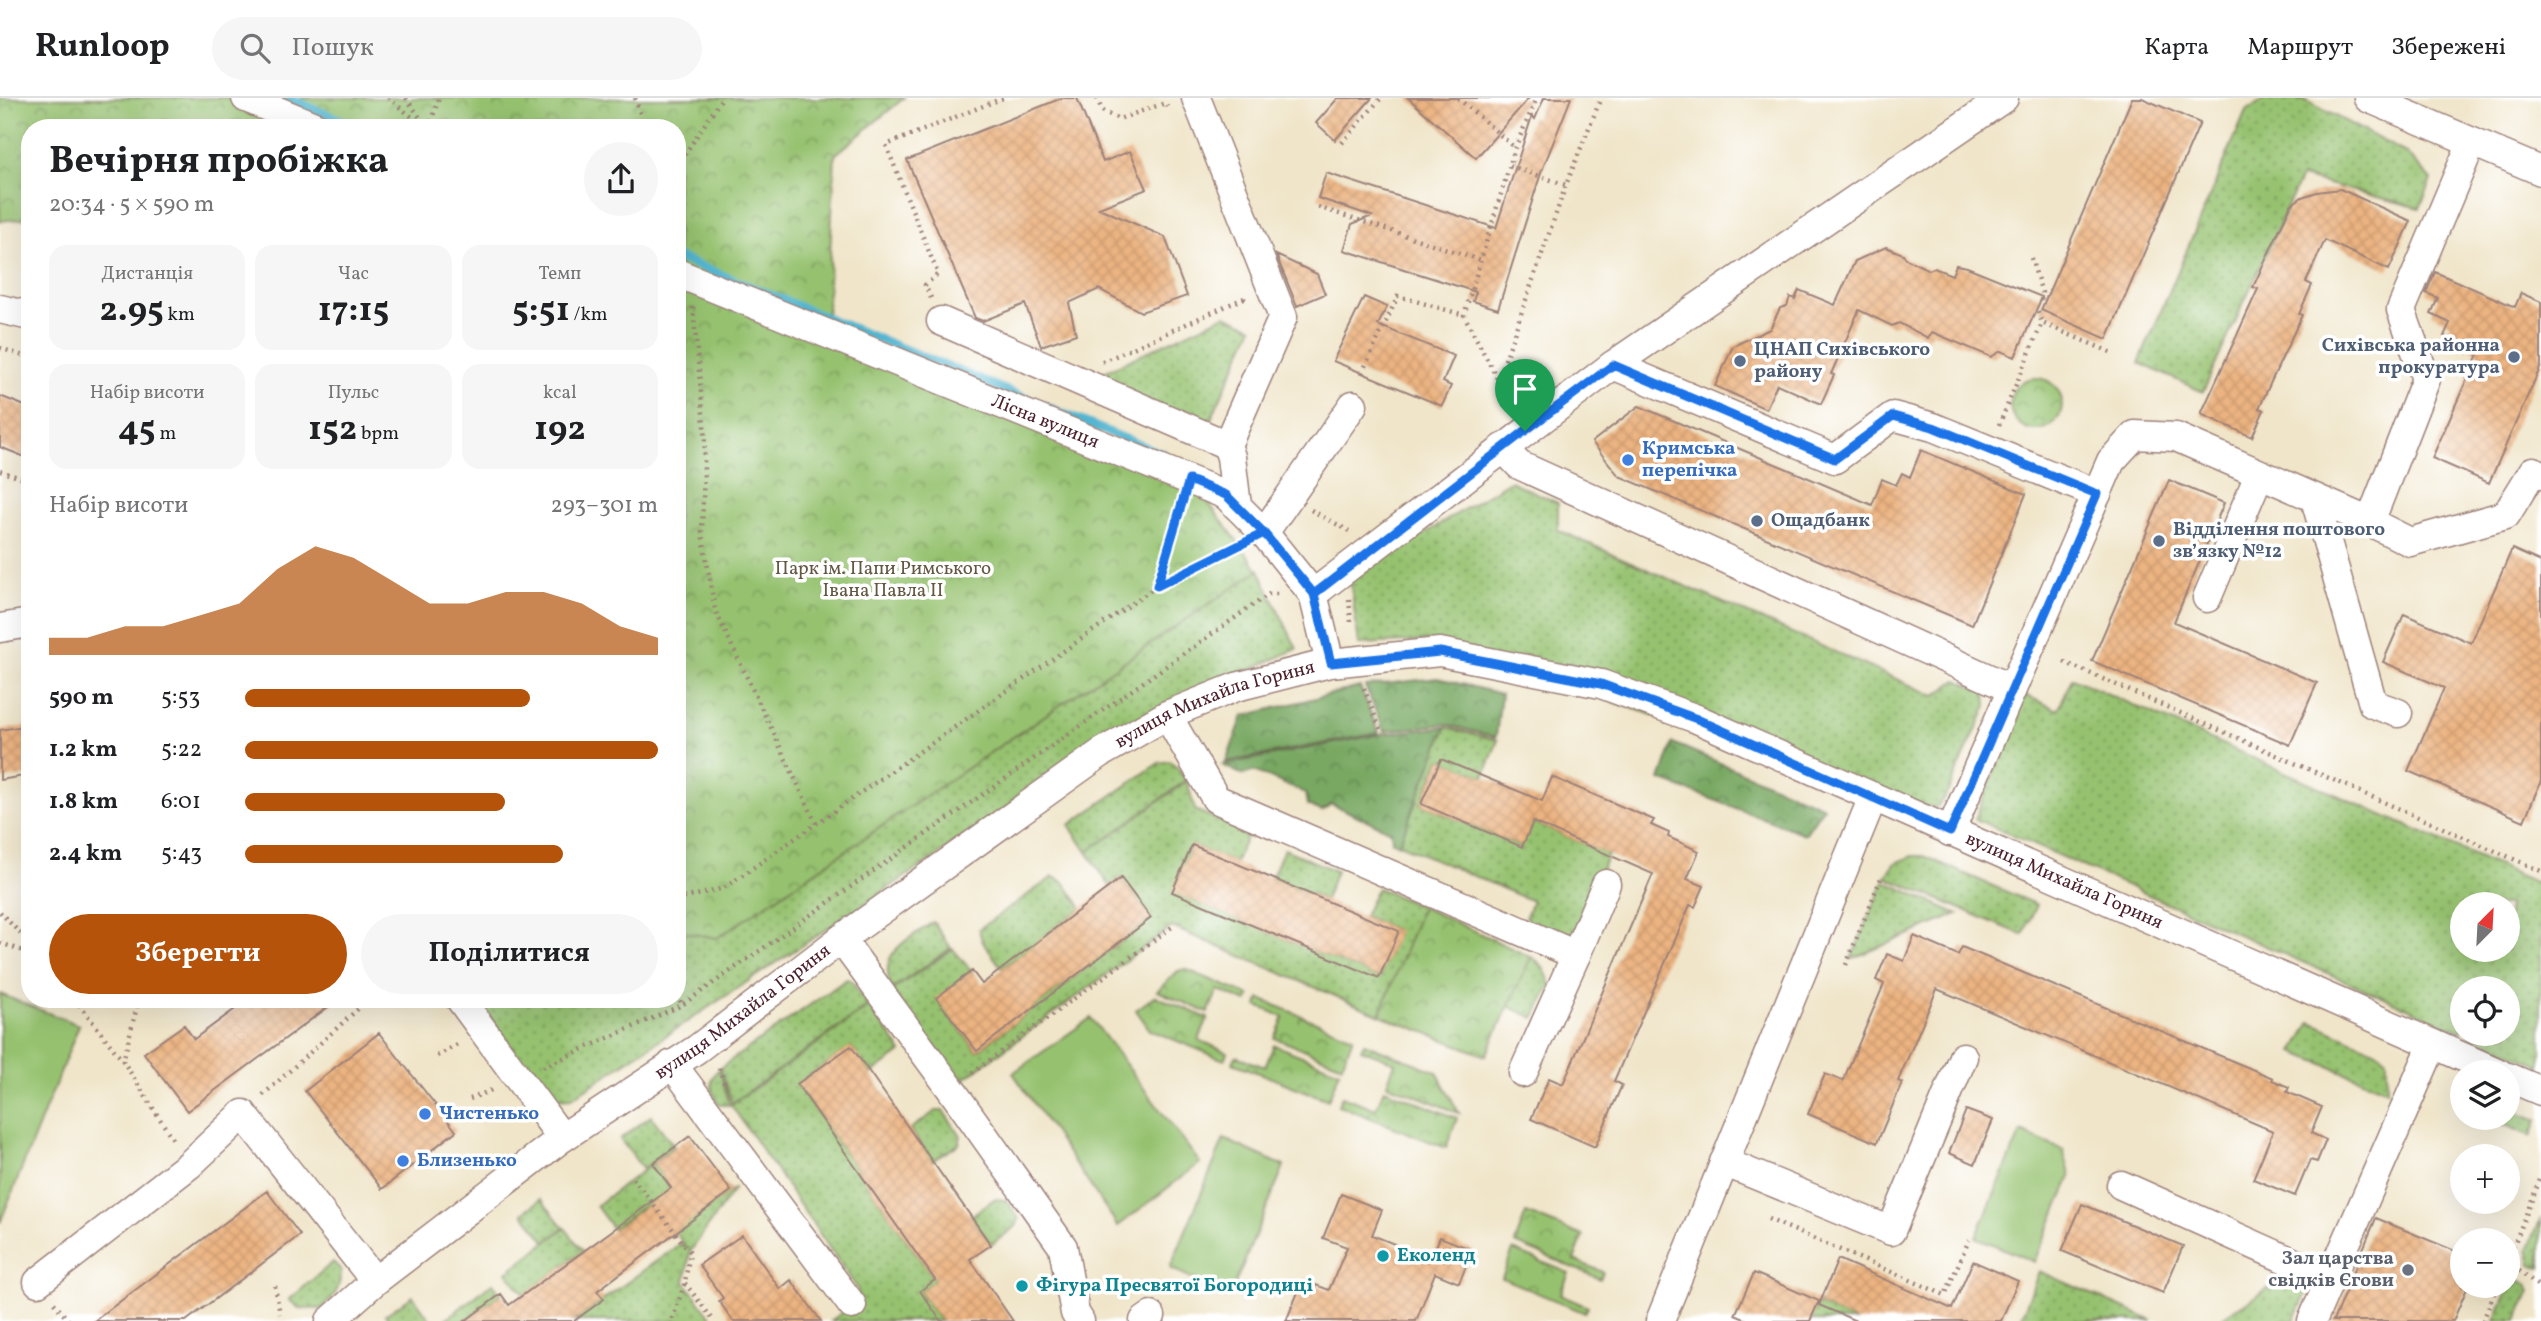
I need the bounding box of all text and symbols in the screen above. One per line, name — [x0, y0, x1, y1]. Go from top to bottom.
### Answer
search box — [212, 17, 702, 80]
text: Runloop — [35, 25, 170, 71]
icon: search — [236, 29, 274, 67]
text: Пошук — [292, 30, 374, 66]
text: Карта — [2144, 31, 2209, 65]
text: Маршрут — [2247, 31, 2353, 65]
text: Збережені — [2391, 31, 2506, 65]
text: Вечірня пробіжка — [49, 136, 389, 189]
button: share — [584, 142, 658, 216]
text: 20:34 · 5 × 590 m — [49, 189, 214, 221]
text: Дистанція — [101, 261, 193, 287]
text: Час — [338, 261, 369, 287]
text: Темп — [538, 261, 581, 287]
text: 2.95 — [100, 287, 164, 335]
text: 17:15 — [318, 287, 389, 335]
text: 5:51 — [512, 287, 570, 335]
text: km — [164, 302, 195, 328]
text: /km — [570, 302, 608, 328]
place label: Сихівська районна прокуратура — [2322, 333, 2500, 381]
place label: ЦНАП Сихівського району — [1754, 337, 1930, 385]
marker: Сихівська районна прокуратура — [2506, 349, 2522, 365]
marker: ЦНАП Сихівського району — [1732, 353, 1748, 369]
pin — [1495, 359, 1555, 431]
icon: arrive — [1506, 370, 1544, 408]
text: Набір висоти — [90, 380, 205, 406]
text: Пульс — [328, 380, 379, 406]
text: kcal — [543, 380, 577, 406]
street label: Лісна вулиця — [987, 388, 1103, 455]
text: 45 — [118, 406, 156, 454]
text: 152 — [308, 406, 357, 454]
text: 192 — [534, 406, 586, 454]
text: m — [156, 421, 176, 447]
text: bpm — [357, 421, 399, 447]
place label: Кримська перепічка — [1642, 436, 1737, 484]
marker: Кримська перепічка — [1620, 452, 1636, 468]
text: Набір висоти — [49, 490, 188, 522]
text: 293–301 m — [551, 490, 658, 522]
place label: Ощадбанк — [1771, 508, 1870, 534]
marker: Ощадбанк — [1749, 513, 1765, 529]
place label: Відділення поштового зв’язку №12 — [2173, 517, 2385, 565]
marker: Відділення поштового зв’язку №12 — [2151, 533, 2167, 549]
park label: Парк ім. Папи Римського Івана Павла ІІ — [775, 556, 991, 604]
street label: вулиця Михайла Гориня — [1110, 654, 1318, 755]
text: 590 m — [49, 682, 114, 714]
text: 5:53 — [161, 682, 200, 714]
text: 1.2 km — [49, 734, 118, 766]
text: 5:22 — [161, 734, 202, 766]
text: 1.8 km — [49, 786, 118, 818]
text: 6:01 — [161, 786, 201, 818]
street label: вулиця Михайла Гориня — [1961, 826, 2167, 936]
text: 2.4 km — [49, 838, 122, 870]
text: 5:43 — [161, 838, 202, 870]
north arrow — [2450, 892, 2520, 962]
map controls — [2450, 892, 2520, 1298]
button: Зберегти — [49, 914, 347, 994]
button: Поділитися — [361, 914, 658, 994]
street label: вулиця Михайла Гориня — [650, 938, 836, 1086]
button: locate — [2450, 976, 2520, 1046]
button: layers — [2450, 1060, 2520, 1130]
place label: Чистенько — [439, 1101, 539, 1127]
marker: Чистенько — [417, 1106, 433, 1122]
button: + — [2450, 1144, 2520, 1214]
place label: Близенько — [417, 1148, 517, 1174]
marker: Близенько — [395, 1153, 411, 1169]
button: − — [2450, 1228, 2520, 1298]
place label: Еколенд — [1397, 1243, 1476, 1269]
place label: Зал царства свідків Єгови — [2268, 1246, 2394, 1294]
marker: Еколенд — [1375, 1248, 1391, 1264]
marker: Зал царства свідків Єгови — [2400, 1262, 2416, 1278]
place label: Фігура Пресвятої Богородиці — [1036, 1273, 1313, 1299]
marker: Фігура Пресвятої Богородиці — [1014, 1278, 1030, 1294]

